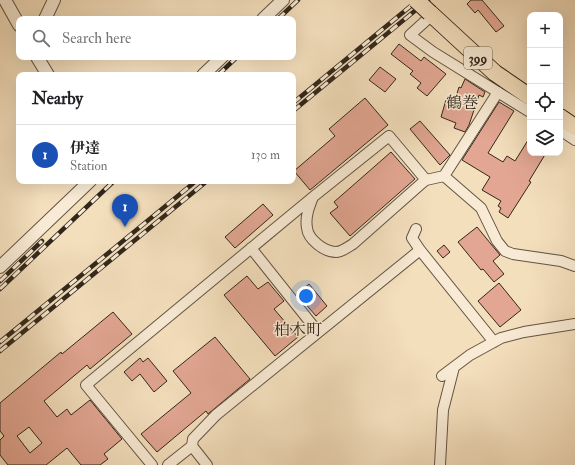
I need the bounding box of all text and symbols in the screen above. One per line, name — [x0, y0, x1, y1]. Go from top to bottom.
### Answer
map controls — [527, 12, 563, 156]
button: + — [527, 12, 563, 48]
search box — [16, 16, 296, 60]
icon: search — [30, 27, 52, 49]
text: Search here — [62, 29, 131, 48]
road number: 399 — [464, 47, 492, 69]
button: − — [527, 48, 563, 84]
button: locate — [527, 84, 563, 120]
text: Nearby — [32, 88, 83, 109]
district label: 鶴巻 — [446, 93, 478, 113]
button: layers — [527, 120, 563, 156]
text: 伊達 — [70, 139, 100, 158]
text: 1 — [43, 147, 47, 163]
text: 130 m — [251, 147, 280, 163]
text: Station — [70, 158, 107, 174]
pin: 1 — [112, 194, 138, 227]
your location — [296, 286, 316, 306]
district label: 柏木町 — [274, 320, 322, 340]

